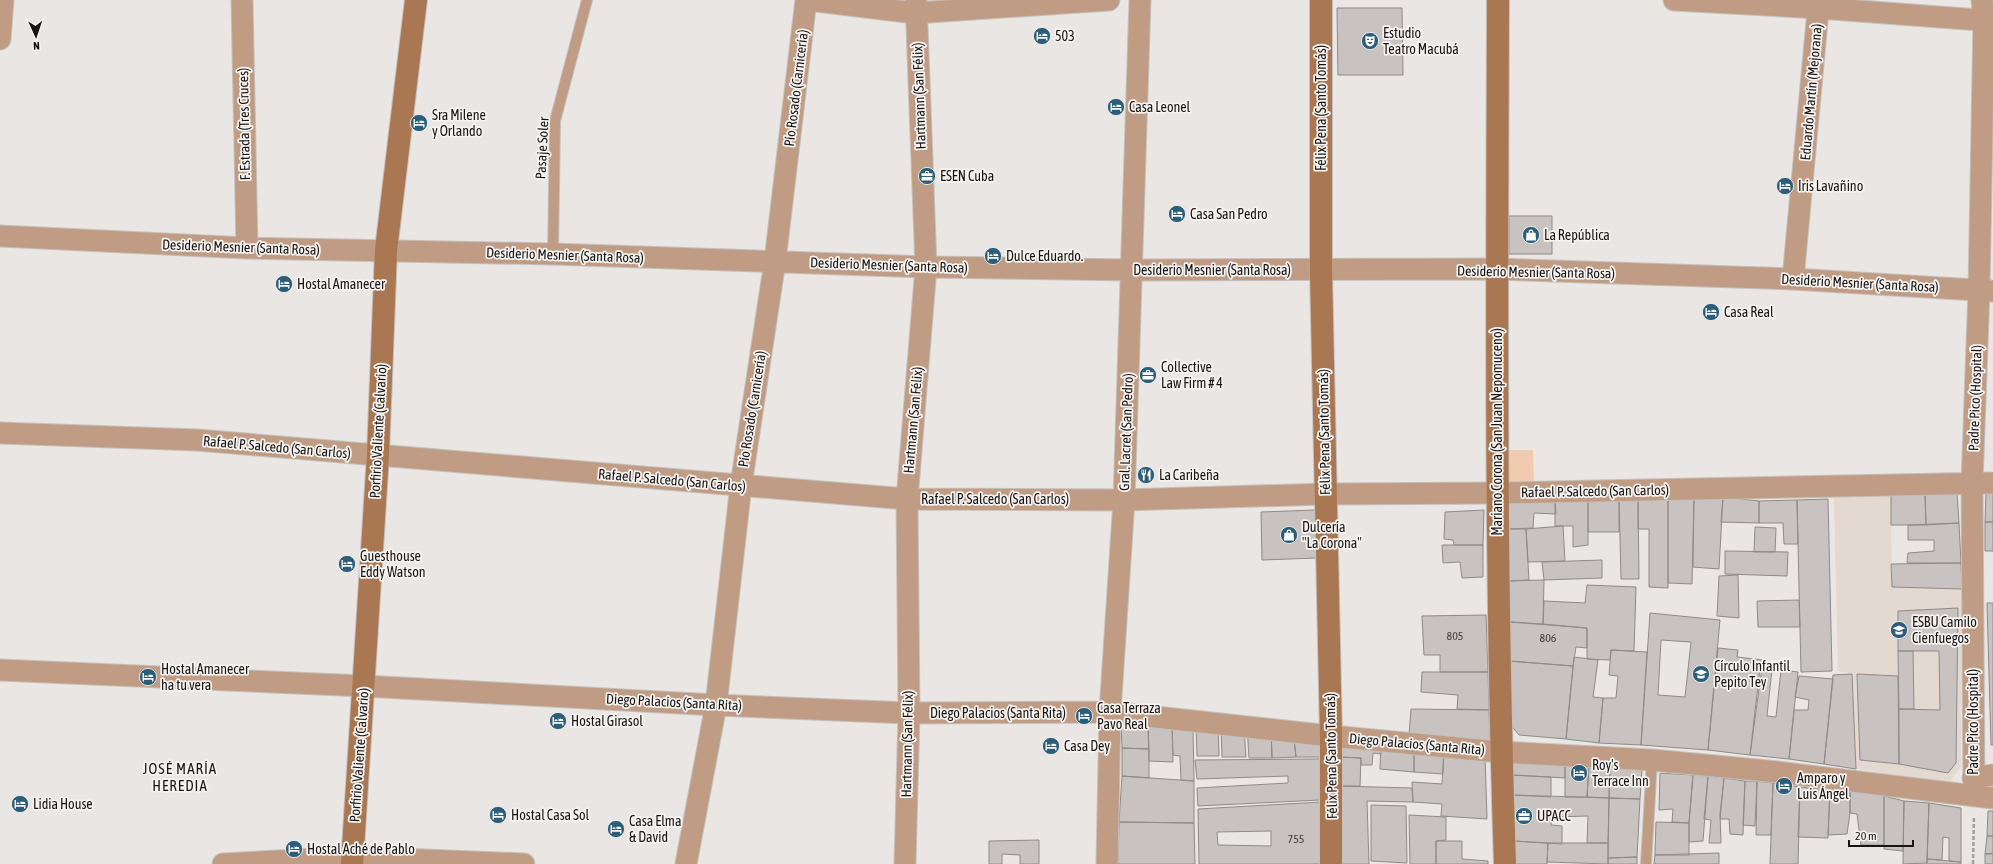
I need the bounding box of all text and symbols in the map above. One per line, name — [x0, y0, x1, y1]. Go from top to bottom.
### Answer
north arrow — [16, 16, 56, 56]
street label: Eduardo Martín (Mejorana) — [1797, 23, 1825, 161]
place label: Estudio Teatro Macubá — [1383, 25, 1459, 57]
hotel icon: 503 — [1032, 26, 1052, 46]
place label: 503 — [1055, 28, 1075, 44]
street label: Pío Rosado (Carnicería) — [781, 29, 811, 147]
theatre icon: Estudio Teatro Macubá — [1360, 31, 1380, 51]
text: N — [33, 40, 40, 52]
street label: Hartmann (San Félix) — [909, 42, 929, 150]
street label: Félix Pena (Santo Tomás) — [1313, 45, 1329, 171]
street label: F. Estrada (Tres Cruces) — [235, 67, 253, 181]
hotel icon: Casa Leonel — [1106, 97, 1126, 117]
place label: Casa Leonel — [1129, 99, 1191, 115]
place label: Sra Milene y Orlando — [432, 107, 486, 139]
hotel icon: Sra Milene y Orlando — [409, 113, 429, 133]
street label: Pasaje Soler — [532, 115, 552, 180]
office icon: ESEN Cuba — [917, 166, 937, 186]
place label: ESEN Cuba — [940, 168, 994, 184]
hotel icon: Iris Lavañino — [1775, 176, 1795, 196]
place label: Iris Lavañino — [1798, 178, 1863, 194]
hotel icon: Casa San Pedro — [1167, 204, 1187, 224]
place label: Casa San Pedro — [1190, 206, 1268, 222]
shop icon: La República — [1521, 225, 1541, 245]
place label: La República — [1544, 227, 1610, 243]
street label: Desiderio Mesnier (Santa Rosa) — [162, 236, 320, 258]
street label: Desiderio Mesnier (Santa Rosa) — [486, 244, 644, 266]
hotel icon: Dulce Eduardo. — [983, 246, 1003, 266]
place label: Dulce Eduardo. — [1006, 248, 1083, 264]
street label: Desiderio Mesnier (Santa Rosa) — [810, 254, 968, 276]
street label: Desiderio Mesnier (Santa Rosa) — [1133, 262, 1291, 278]
street label: Desiderio Mesnier (Santa Rosa) — [1457, 263, 1615, 281]
street label: Desiderio Mesnier (Santa Rosa) — [1781, 271, 1939, 295]
hotel icon: Hostal Amanecer — [274, 274, 294, 294]
place label: Hostal Amanecer — [297, 276, 386, 292]
hotel icon: Casa Real — [1701, 302, 1721, 322]
place label: Casa Real — [1724, 304, 1774, 320]
street label: Mariano Corona (San Juan Nepomuceno) — [1489, 328, 1505, 536]
street label: Padre Pico (Hospital) — [1965, 345, 1985, 451]
street label: Pío Rosado (Carnicería) — [735, 350, 769, 468]
place label: Collective Law Firm # 4 — [1161, 359, 1223, 391]
street label: Porfirio Valiente (Calvario) — [366, 363, 390, 499]
office icon: Collective Law Firm # 4 — [1138, 365, 1158, 385]
street label: Hartmann (San Félix) — [900, 366, 926, 474]
street label: Félix Pena (Santo Tomás) — [1315, 369, 1333, 495]
street label: Gral. Lacret (San Pedro) — [1116, 373, 1136, 491]
street label: Rafael P. Salcedo (San Carlos) — [203, 433, 351, 461]
restaurant icon: La Caribeña — [1136, 465, 1156, 485]
street label: Rafael P. Salcedo (San Carlos) — [598, 466, 746, 494]
place label: La Caribeña — [1159, 467, 1219, 483]
street label: Rafael P. Salcedo (San Carlos) — [1521, 482, 1669, 500]
street label: Rafael P. Salcedo (San Carlos) — [921, 491, 1069, 507]
place label: Dulcería "La Corona" — [1302, 519, 1362, 551]
shop icon: Dulcería "La Corona" — [1279, 525, 1299, 545]
place label: Guesthouse Eddy Watson — [360, 548, 426, 580]
hotel icon: Guesthouse Eddy Watson — [337, 554, 357, 574]
place label: ESBU Camilo Cienfuegos — [1912, 614, 1977, 646]
school or university icon: ESBU Camilo Cienfuegos — [1889, 620, 1909, 640]
house number: 805 — [1447, 629, 1463, 643]
house number: 806 — [1540, 631, 1557, 645]
place label: Círculo Infantil Pepito Tey — [1714, 658, 1790, 690]
place label: Hostal Amanecer ha tu vera — [161, 661, 250, 693]
school or university icon: Círculo Infantil Pepito Tey — [1691, 664, 1711, 684]
hotel icon: Hostal Amanecer ha tu vera — [138, 667, 158, 687]
street label: Padre Pico (Hospital) — [1965, 669, 1981, 775]
street label: Porfirio Valiente (Calvario) — [346, 687, 372, 823]
street label: Diego Palacios (Santa Rita) — [606, 690, 742, 714]
street label: Hartmann (San Félix) — [898, 690, 916, 798]
street label: Félix Pena (Santo Tomás) — [1322, 693, 1340, 819]
place label: Casa Terraza Pavo Real — [1097, 700, 1161, 732]
street label: Diego Palacios (Santa Rita) — [930, 705, 1066, 721]
hotel icon: Casa Terraza Pavo Real — [1074, 706, 1094, 726]
hotel icon: Hostal Girasol — [548, 711, 568, 731]
place label: Hostal Girasol — [571, 713, 643, 729]
street label: Diego Palacios (Santa Rita) — [1349, 730, 1485, 758]
hotel icon: Casa Dey — [1041, 736, 1061, 756]
place label: Casa Dey — [1064, 738, 1110, 754]
place label: Roy's Terrace Inn — [1592, 757, 1649, 789]
district label: JOSÉ MARÍA HEREDIA — [143, 760, 217, 794]
hotel icon: Roy's Terrace Inn — [1569, 763, 1589, 783]
place label: Amparo y Luis Ángel — [1797, 770, 1849, 802]
hotel icon: Amparo y Luis Ángel — [1774, 776, 1794, 796]
hotel icon: Lidia House — [10, 794, 30, 814]
place label: Lidia House — [33, 796, 93, 812]
hotel icon: Hostal Casa Sol — [488, 805, 508, 825]
office icon: UPACC — [1514, 806, 1534, 826]
place label: Hostal Casa Sol — [511, 807, 589, 823]
place label: UPACC — [1537, 808, 1571, 824]
place label: Casa Elma & David — [629, 813, 681, 845]
hotel icon: Casa Elma & David — [606, 819, 626, 839]
scale bar — [1849, 822, 1913, 848]
text: 20 m — [1855, 829, 1877, 843]
house number: 755 — [1288, 832, 1304, 846]
hotel icon: Hostal Aché de Pablo — [284, 839, 304, 859]
place label: Hostal Aché de Pablo — [307, 841, 415, 857]

